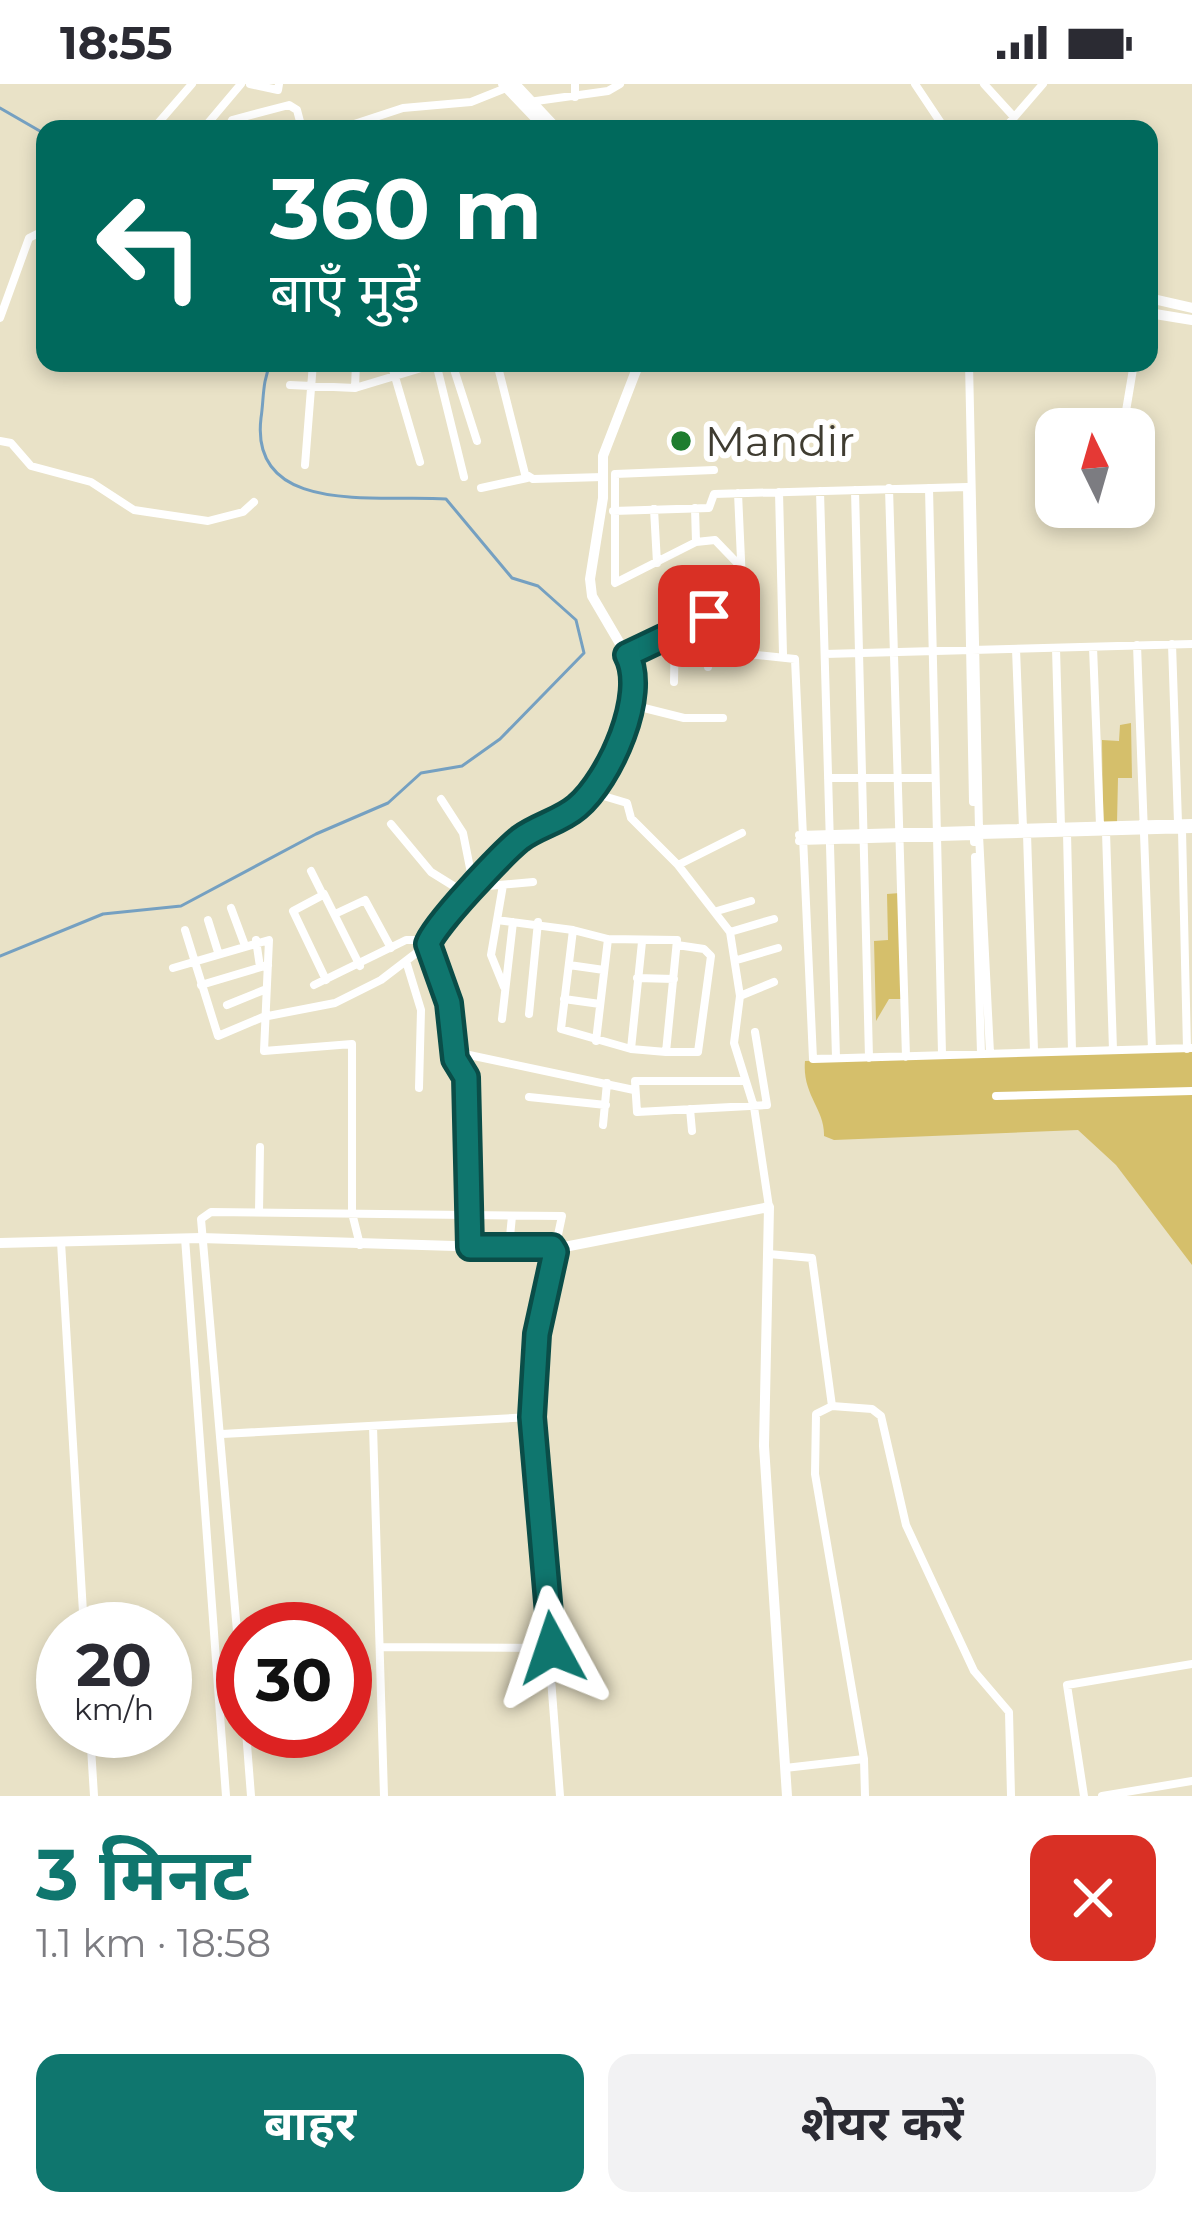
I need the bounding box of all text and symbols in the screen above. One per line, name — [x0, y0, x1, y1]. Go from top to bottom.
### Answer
text: 18:55 — [60, 15, 172, 70]
text: 360 m — [270, 158, 542, 260]
icon: left — [72, 168, 228, 324]
text: बाएँ मुड़ें — [270, 260, 420, 326]
north arrow — [1035, 408, 1155, 528]
map controls — [1035, 408, 1155, 528]
place label: Mandir — [705, 415, 855, 467]
marker: Mandir — [668, 428, 694, 454]
pin — [658, 565, 760, 667]
icon: arrive — [676, 583, 742, 649]
position arrow — [489, 1585, 615, 1711]
speed limit sign: 30 — [216, 1602, 372, 1758]
text: 20 — [76, 1628, 152, 1701]
text: km/h — [74, 1691, 154, 1728]
text: 3 मिनट — [36, 1830, 250, 1918]
button: close — [1030, 1835, 1156, 1961]
text: 1.1 km · 18:58 — [36, 1919, 271, 1967]
button: बाहर — [36, 2054, 584, 2192]
button: शेयर करें — [608, 2054, 1156, 2192]

